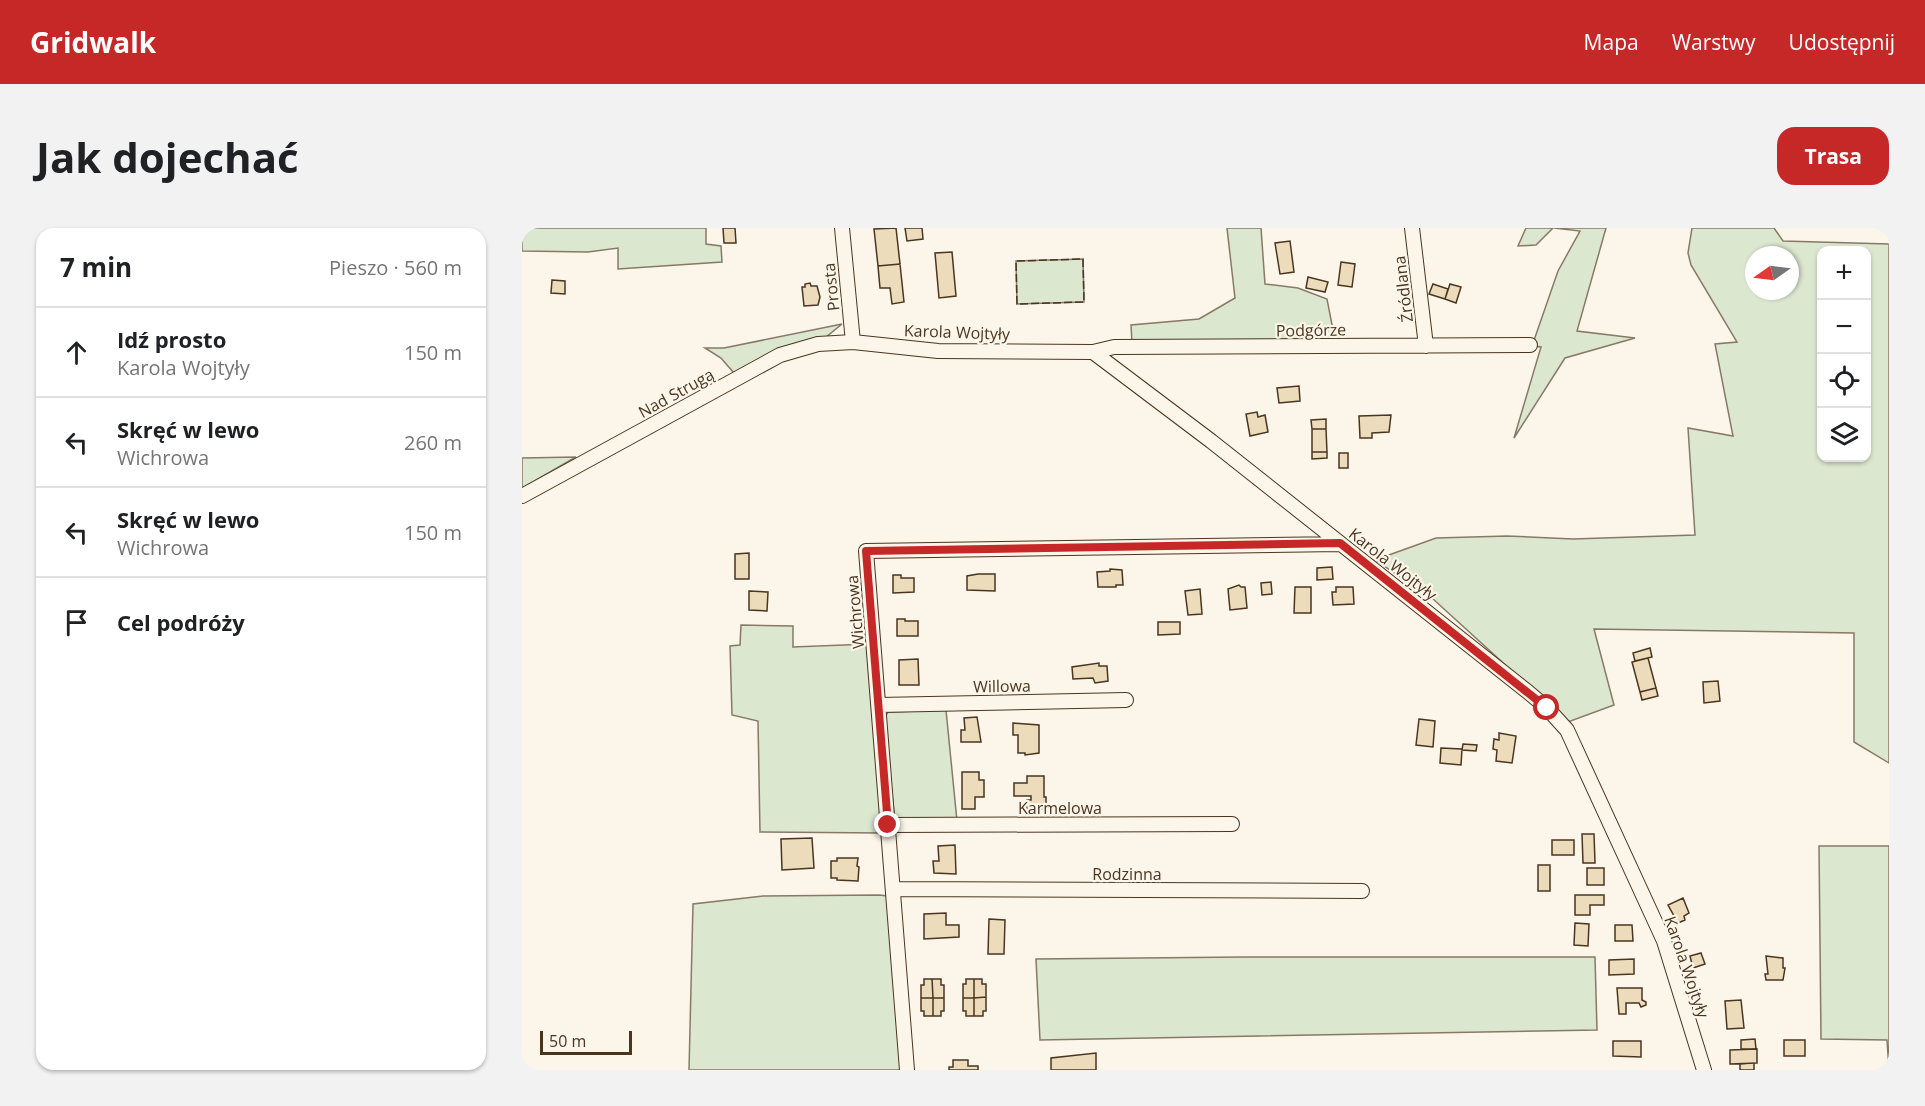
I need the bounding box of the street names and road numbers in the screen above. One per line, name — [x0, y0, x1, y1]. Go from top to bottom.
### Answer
street label: Źródlana — [1388, 255, 1418, 323]
street label: Prosta — [818, 262, 844, 312]
street label: Podgórze — [1276, 318, 1346, 342]
street label: Karola Wojtyły — [904, 319, 1011, 345]
street label: Nad Strugą — [634, 363, 718, 423]
street label: Karola Wojtyły — [1344, 523, 1442, 606]
street label: Wichrowa — [841, 574, 869, 650]
street label: Willowa — [973, 674, 1031, 698]
street label: Karmelowa — [1018, 797, 1102, 819]
street label: Rodzinna — [1092, 863, 1162, 885]
street label: Karola Wojtyły — [1659, 913, 1715, 1022]

